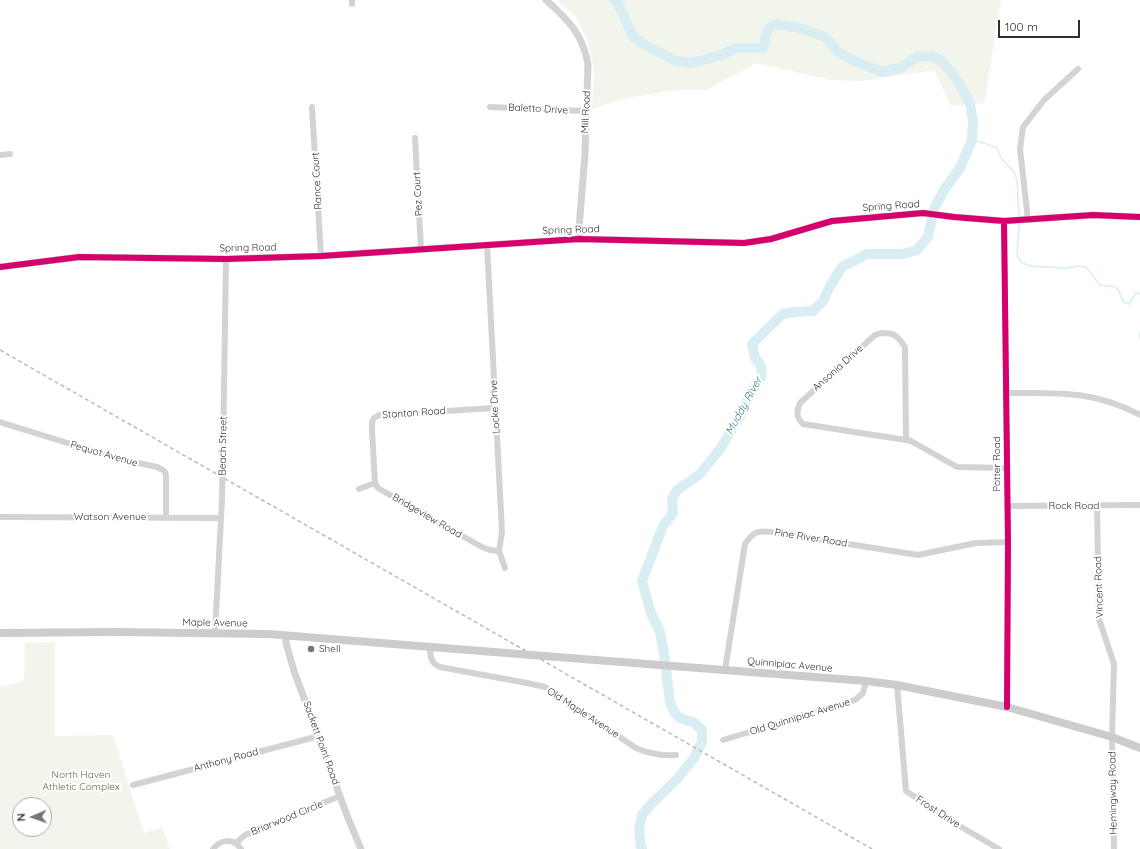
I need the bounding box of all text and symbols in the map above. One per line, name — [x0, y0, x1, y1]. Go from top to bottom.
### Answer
scale bar — [1000, 12, 1082, 38]
text: 100 m — [1005, 19, 1038, 34]
street label: Mill Road — [579, 90, 593, 134]
street label: Baletto Drive — [508, 101, 568, 117]
street label: Rance Court — [309, 152, 325, 210]
street label: Pez Court — [411, 171, 425, 217]
street label: Spring Road — [862, 198, 920, 214]
street label: Spring Road — [542, 223, 600, 237]
street label: Spring Road — [219, 242, 277, 254]
street label: Ansonia Drive — [810, 342, 866, 394]
water label: Muddy River — [723, 375, 765, 437]
street label: Locke Drive — [488, 380, 502, 434]
street label: Stanton Road — [382, 405, 446, 421]
street label: Beach Street — [216, 416, 230, 476]
street label: Potter Road — [991, 436, 1003, 492]
street label: Pequot Avenue — [69, 439, 139, 469]
street label: Bridgeview Road — [390, 491, 464, 541]
street label: Rock Road — [1049, 500, 1099, 512]
street label: Watson Avenue — [74, 511, 146, 523]
street label: Pine River Road — [774, 526, 848, 550]
street label: Vincent Road — [1092, 556, 1106, 618]
street label: Maple Avenue — [182, 616, 248, 630]
place label: Shell — [319, 643, 341, 655]
marker: Shell — [306, 644, 316, 654]
street label: Quinnipiac Avenue — [747, 655, 833, 675]
street label: Old Maple Avenue — [545, 685, 621, 741]
street label: Old Quinnipiac Avenue — [748, 696, 852, 738]
street label: Sackett Point Road — [300, 700, 342, 786]
street label: Anthony Road — [192, 746, 260, 774]
street label: Hemingway Road — [1106, 751, 1120, 835]
park label: North Haven Athletic Complex — [42, 769, 120, 792]
street label: Frost Drive — [914, 793, 962, 831]
north arrow — [12, 797, 52, 837]
street label: Briarwood Circle — [249, 798, 325, 838]
text: N — [14, 813, 28, 822]

